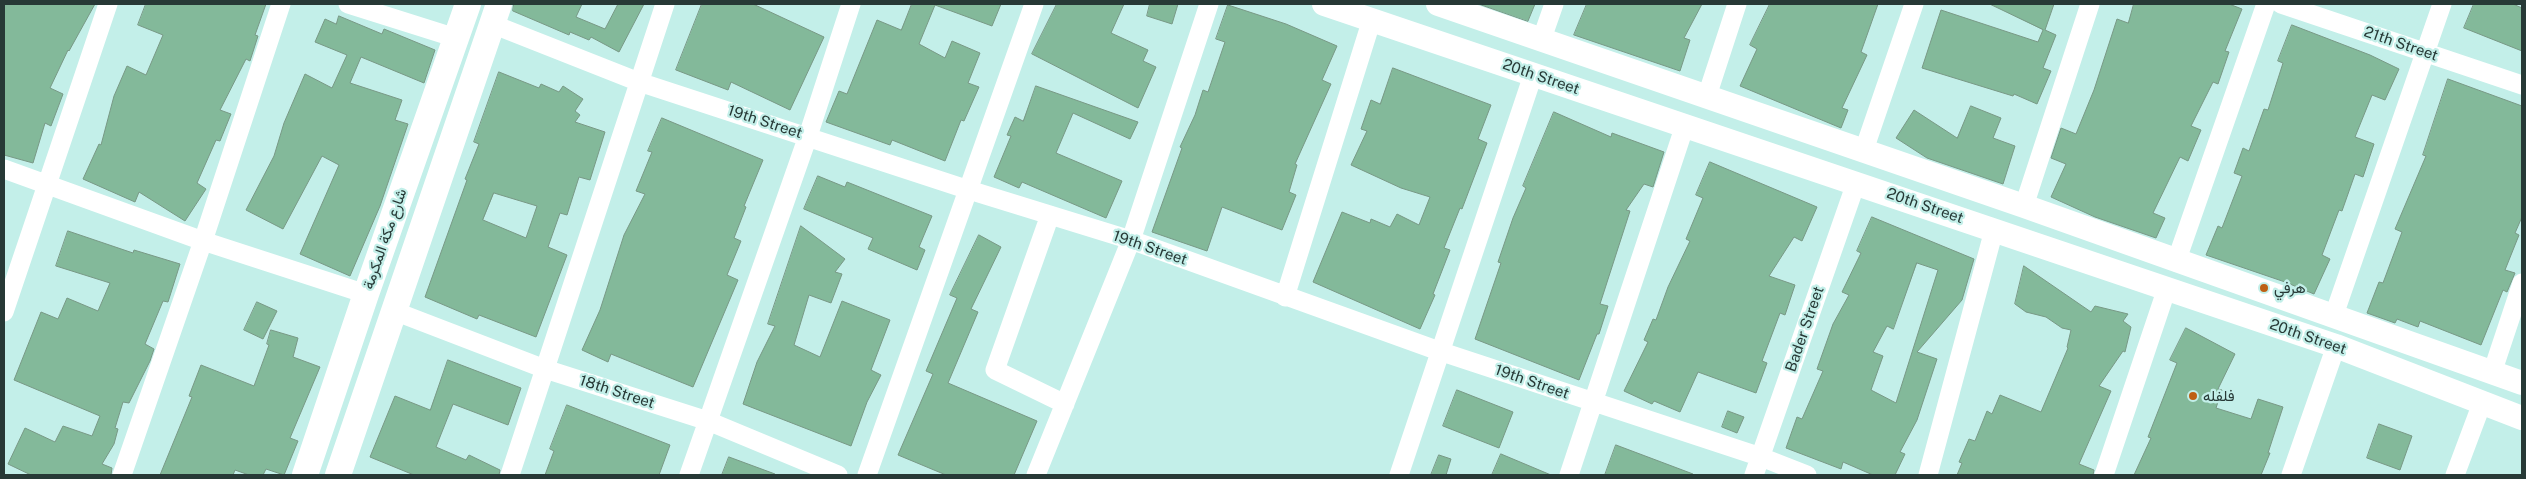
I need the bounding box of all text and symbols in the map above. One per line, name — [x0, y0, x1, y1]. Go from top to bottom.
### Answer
street label: 21th Street — [2362, 23, 2440, 65]
street label: 20th Street — [1500, 55, 1582, 99]
street label: 19th Street — [725, 101, 805, 143]
street label: 20th Street — [1884, 184, 1966, 228]
street label: شارع مكة المكرمة — [359, 186, 411, 292]
street label: 19th Street — [1110, 227, 1190, 269]
place label: هرفي — [2274, 279, 2306, 297]
marker: هرفي — [2258, 282, 2270, 294]
street label: Bader Street — [1782, 284, 1828, 374]
street label: 20th Street — [2267, 315, 2349, 359]
street label: 19th Street — [1492, 361, 1572, 403]
street label: 18th Street — [577, 371, 657, 413]
place label: فلفله — [2203, 387, 2235, 405]
marker: فلفله — [2187, 390, 2199, 402]

